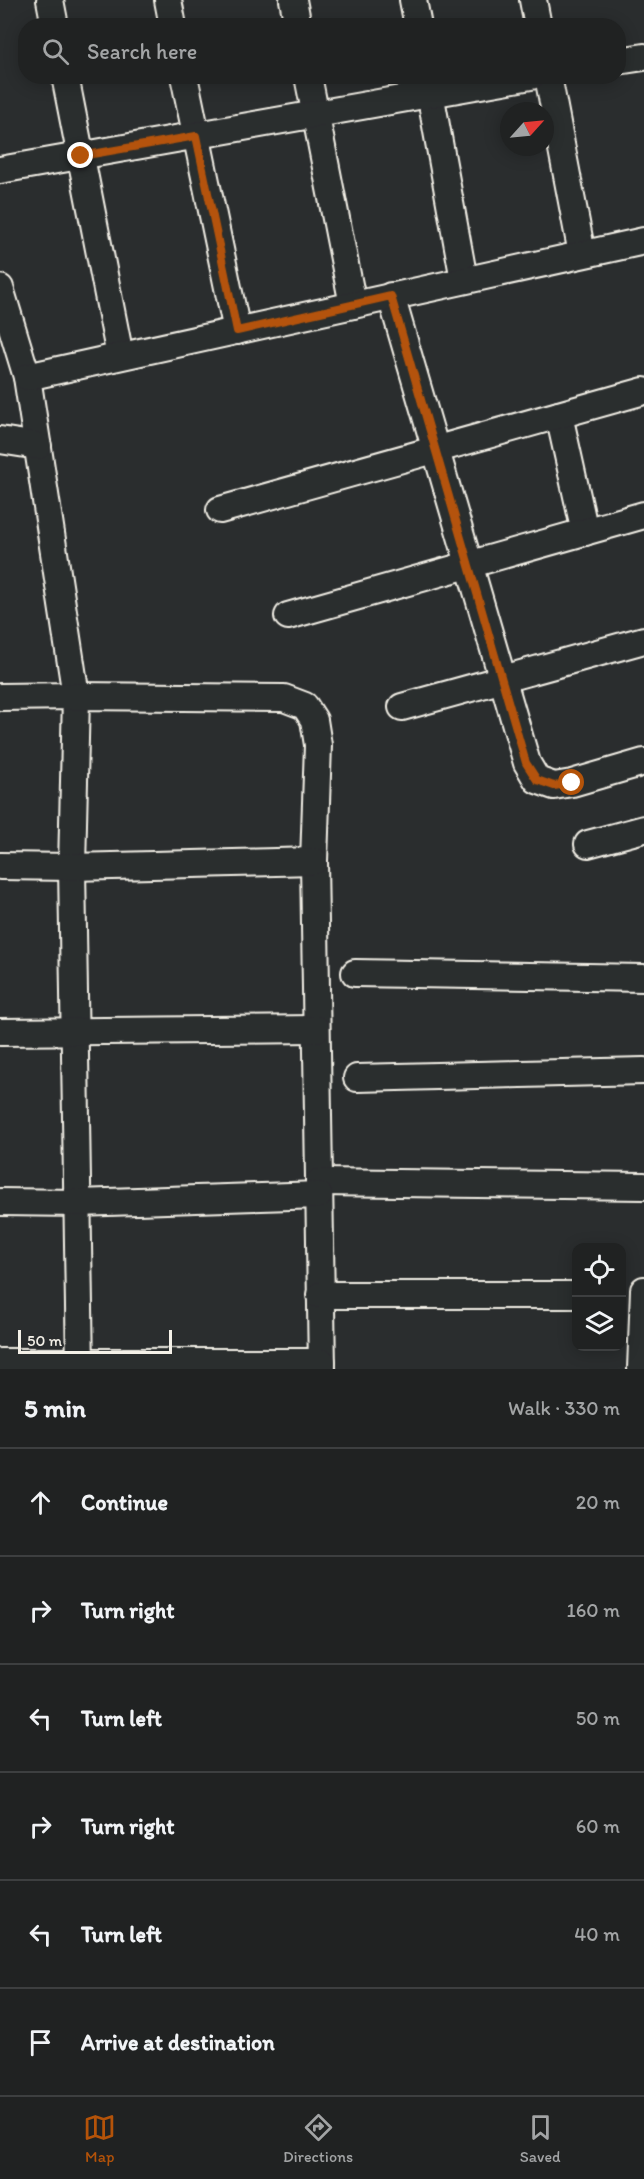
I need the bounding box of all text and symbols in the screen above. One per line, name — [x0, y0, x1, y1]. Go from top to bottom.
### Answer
search box — [18, 18, 626, 84]
icon: search — [39, 35, 72, 68]
text: Search here — [87, 38, 197, 65]
north arrow — [500, 102, 554, 156]
route end — [67, 142, 93, 168]
route start — [558, 769, 584, 795]
map controls — [572, 1243, 626, 1351]
button: locate — [572, 1243, 626, 1297]
button: layers — [572, 1297, 626, 1351]
scale bar — [18, 1327, 172, 1354]
text: 50 m — [27, 1331, 62, 1350]
text: 5 min — [24, 1392, 86, 1424]
text: Walk · 330 m — [508, 1396, 620, 1420]
icon: ahead — [24, 1486, 57, 1519]
text: Continue — [81, 1489, 168, 1516]
text: 20 m — [576, 1490, 620, 1514]
icon: right — [24, 1594, 57, 1627]
text: Turn right — [81, 1597, 175, 1624]
text: 160 m — [567, 1598, 620, 1622]
icon: left — [24, 1702, 57, 1735]
text: Turn left — [81, 1705, 162, 1732]
text: 50 m — [576, 1706, 620, 1730]
icon: right — [24, 1810, 57, 1843]
text: Turn right — [81, 1813, 175, 1840]
text: 60 m — [576, 1814, 620, 1838]
icon: left — [24, 1918, 57, 1951]
text: Turn left — [81, 1921, 162, 1948]
text: 40 m — [574, 1922, 620, 1946]
icon: arrive — [24, 2026, 57, 2059]
text: Arrive at destination — [81, 2029, 275, 2056]
tab: Map — [83, 2111, 116, 2166]
tab: Directions — [283, 2111, 353, 2166]
tab: Saved — [520, 2111, 561, 2166]

